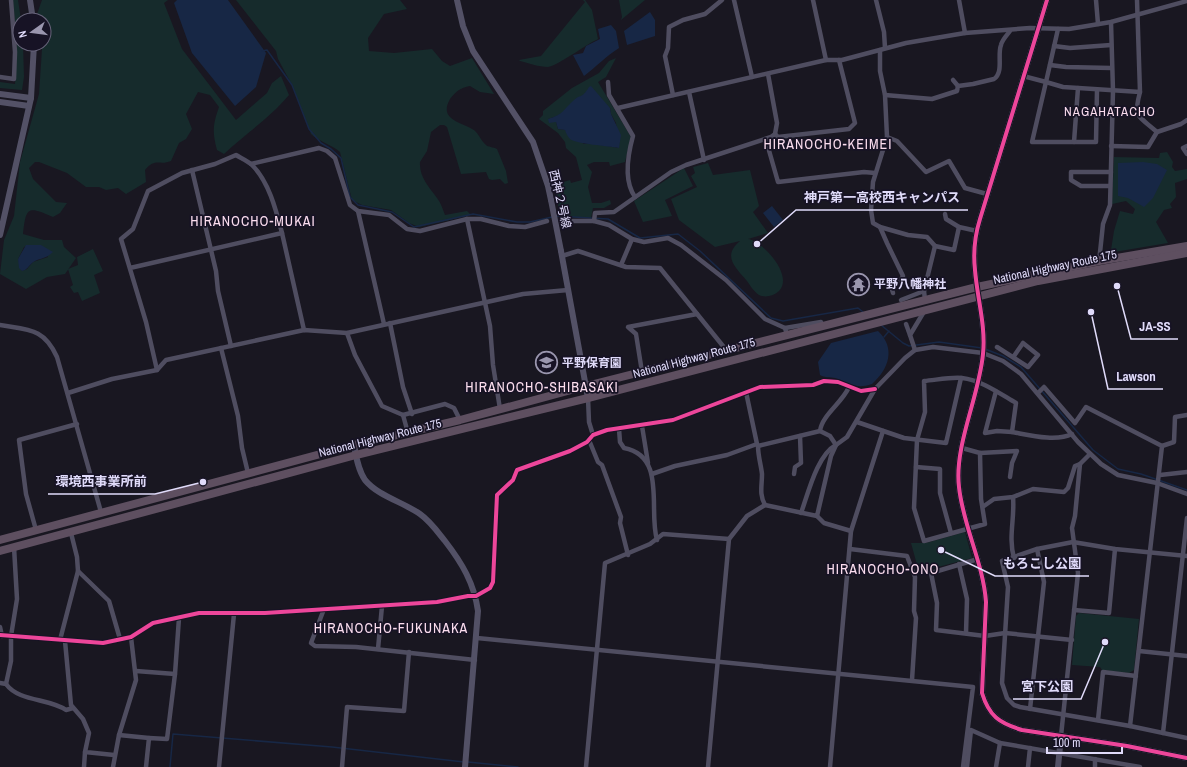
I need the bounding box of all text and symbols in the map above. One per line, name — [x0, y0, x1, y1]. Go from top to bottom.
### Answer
north arrow — [12, 12, 52, 52]
text: N — [15, 30, 30, 39]
district label: NAGAHATACHO — [1064, 103, 1156, 120]
district label: HIRANOCHO-KEIMEI — [764, 135, 892, 153]
street label: 西神２号線 — [545, 168, 575, 230]
callout: 神戸第一高校西キャンパス — [796, 185, 968, 210]
text: 神戸第一高校西キャンパス — [804, 189, 960, 206]
district label: HIRANOCHO-MUKAI — [190, 212, 316, 230]
street label: National Highway Route 175 — [992, 246, 1119, 288]
temple icon: 平野八幡神社 — [846, 271, 872, 297]
place label: 平野八幡神社 — [874, 276, 946, 292]
callout: JA-SS — [1131, 314, 1178, 339]
text: JA-SS — [1139, 318, 1171, 335]
street label: National Highway Route 175 — [631, 334, 757, 382]
school or university icon: 平野保育園 — [533, 350, 559, 376]
place label: 平野保育園 — [562, 355, 622, 371]
callout: Lawson — [1108, 364, 1163, 389]
text: Lawson — [1116, 368, 1156, 385]
district label: HIRANOCHO-SHIBASAKI — [465, 378, 619, 396]
street label: National Highway Route 175 — [317, 415, 443, 461]
callout: 環境西事業所前 — [48, 469, 155, 494]
text: 環境西事業所前 — [55, 473, 147, 490]
callout: もろこし公園 — [995, 551, 1089, 576]
text: もろこし公園 — [1003, 555, 1081, 572]
district label: HIRANOCHO-ONO — [826, 560, 940, 578]
district label: HIRANOCHO-FUKUNAKA — [314, 619, 468, 637]
callout: 宮下公園 — [1013, 674, 1081, 699]
text: 宮下公園 — [1021, 678, 1073, 695]
scale bar — [1047, 729, 1122, 755]
text: 100 m — [1053, 735, 1080, 751]

